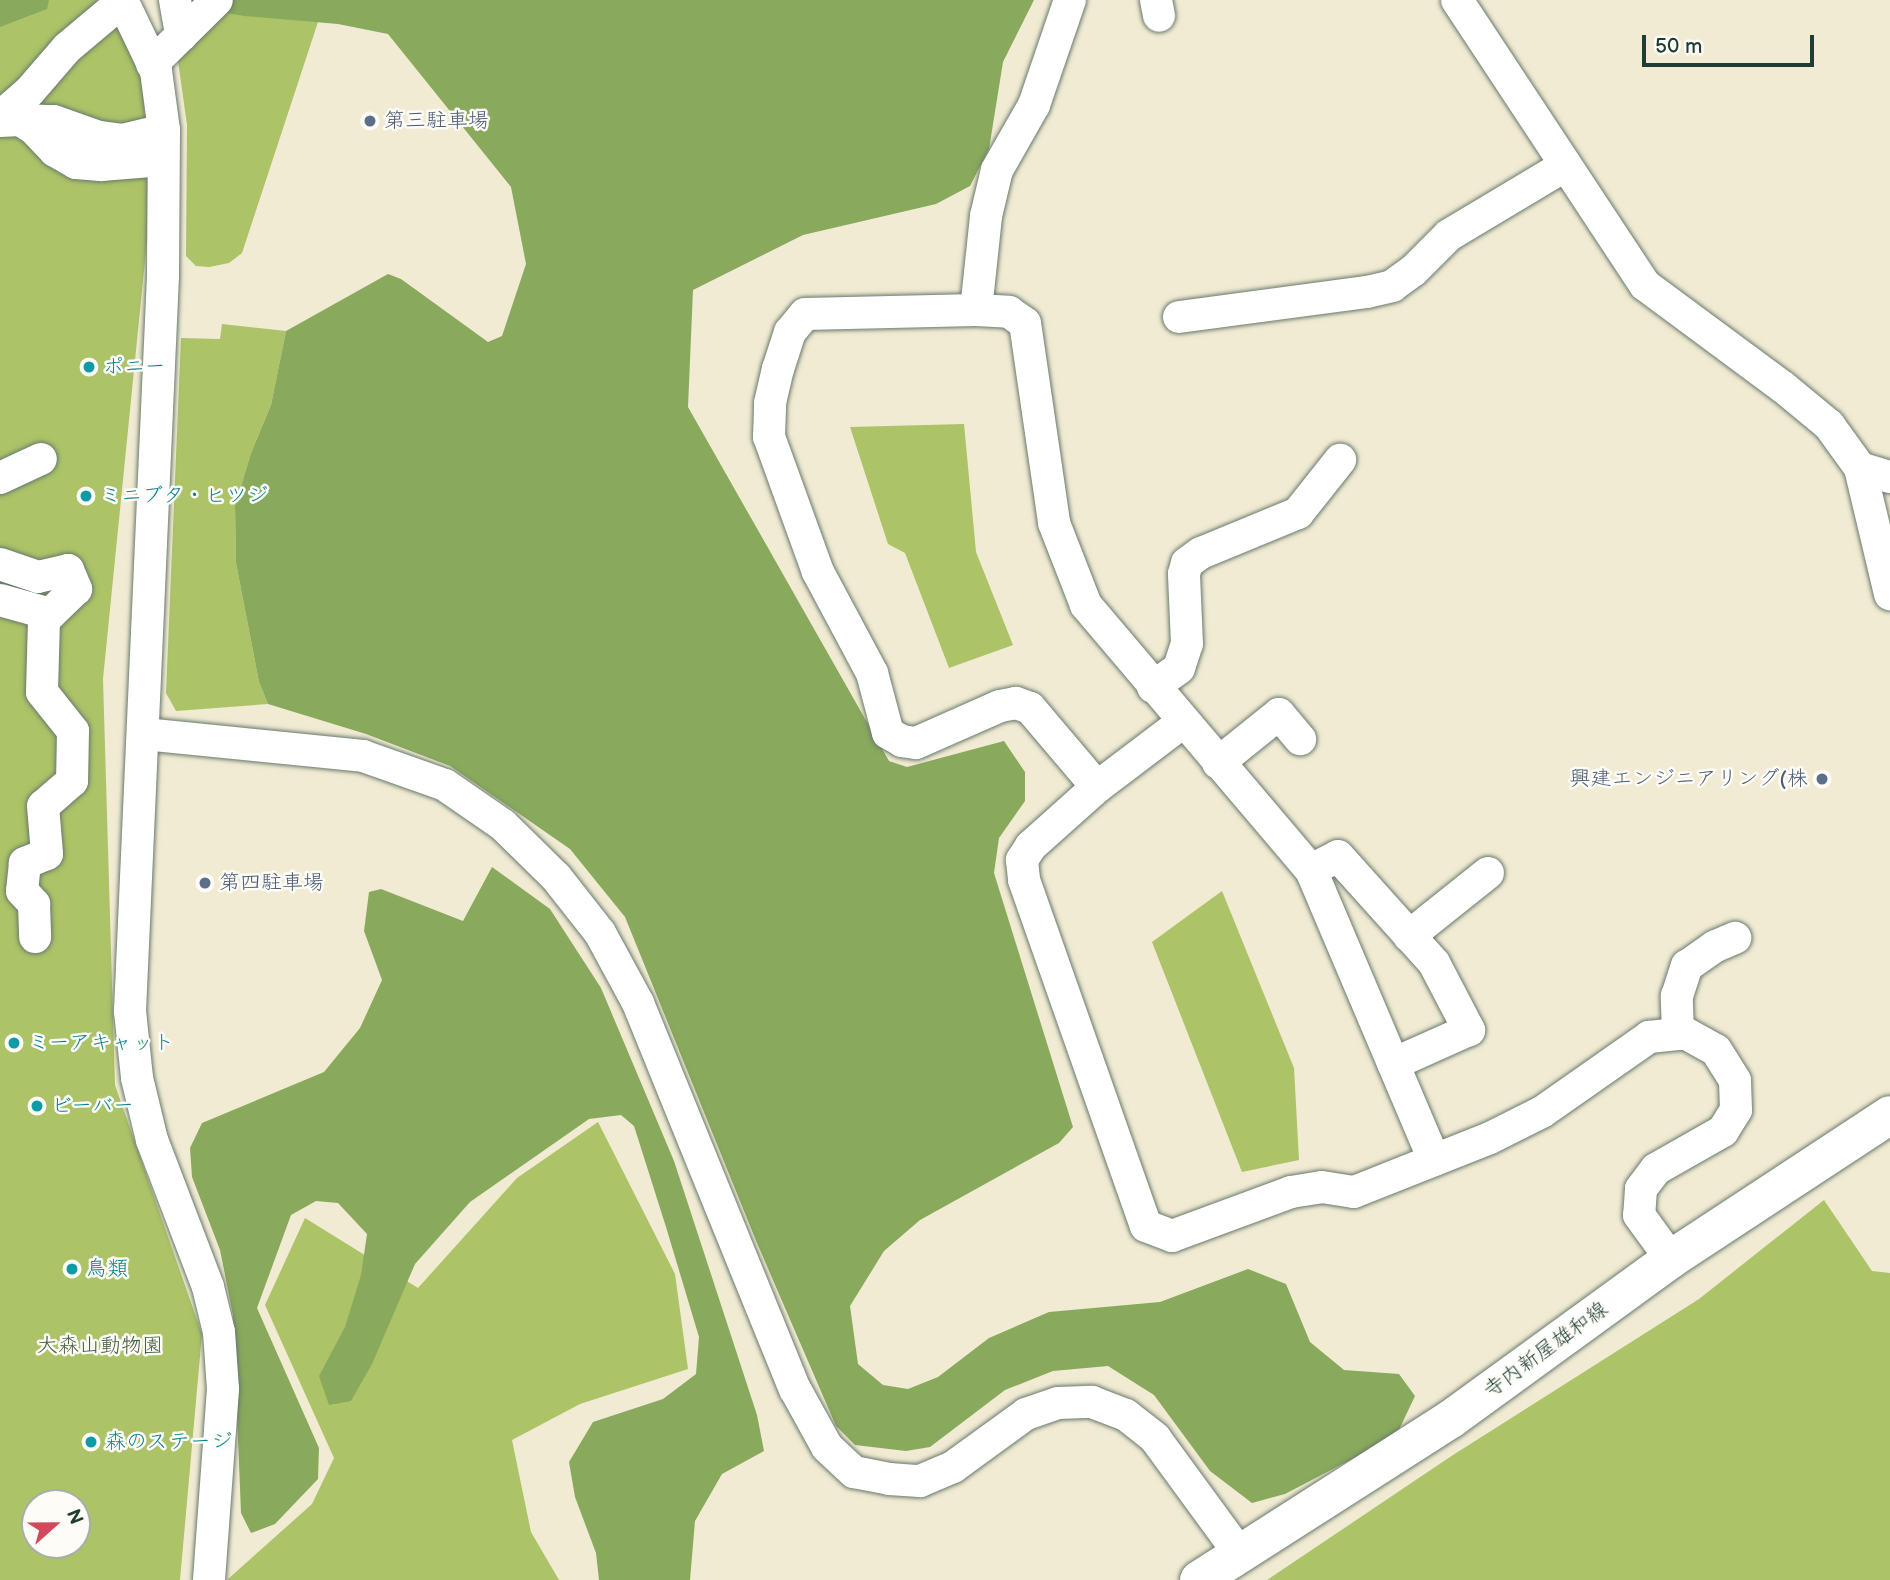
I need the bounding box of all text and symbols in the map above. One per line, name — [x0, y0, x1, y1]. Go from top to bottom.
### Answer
scale bar — [1645, 21, 1816, 65]
text: 50 m — [1655, 34, 1702, 59]
place label: 第三駐車場 — [384, 108, 489, 134]
marker: 第三駐車場 — [362, 113, 378, 129]
place label: ポニー — [103, 354, 166, 380]
marker: ポニー — [81, 359, 97, 375]
place label: ミニブタ・ヒツジ — [100, 483, 268, 509]
marker: ミニブタ・ヒツジ — [78, 488, 94, 504]
place label: 興建エンジニアリング(株 — [1569, 766, 1808, 792]
marker: 興建エンジニアリング(株 — [1814, 771, 1830, 787]
place label: 第四駐車場 — [219, 870, 324, 896]
marker: 第四駐車場 — [197, 875, 213, 891]
place label: ミーアキャット — [28, 1030, 175, 1056]
marker: ミーアキャット — [6, 1035, 22, 1051]
place label: ビーバー — [51, 1093, 134, 1119]
marker: ビーバー — [29, 1098, 45, 1114]
place label: 鳥類 — [86, 1256, 128, 1282]
marker: 鳥類 — [64, 1261, 80, 1277]
street label: 寺内新屋雄和線 — [1479, 1297, 1613, 1403]
park label: 大森山動物園 — [37, 1333, 163, 1359]
place label: 森のステージ — [105, 1429, 231, 1455]
marker: 森のステージ — [83, 1434, 99, 1450]
north arrow — [21, 1489, 91, 1559]
text: N — [61, 1506, 87, 1528]

